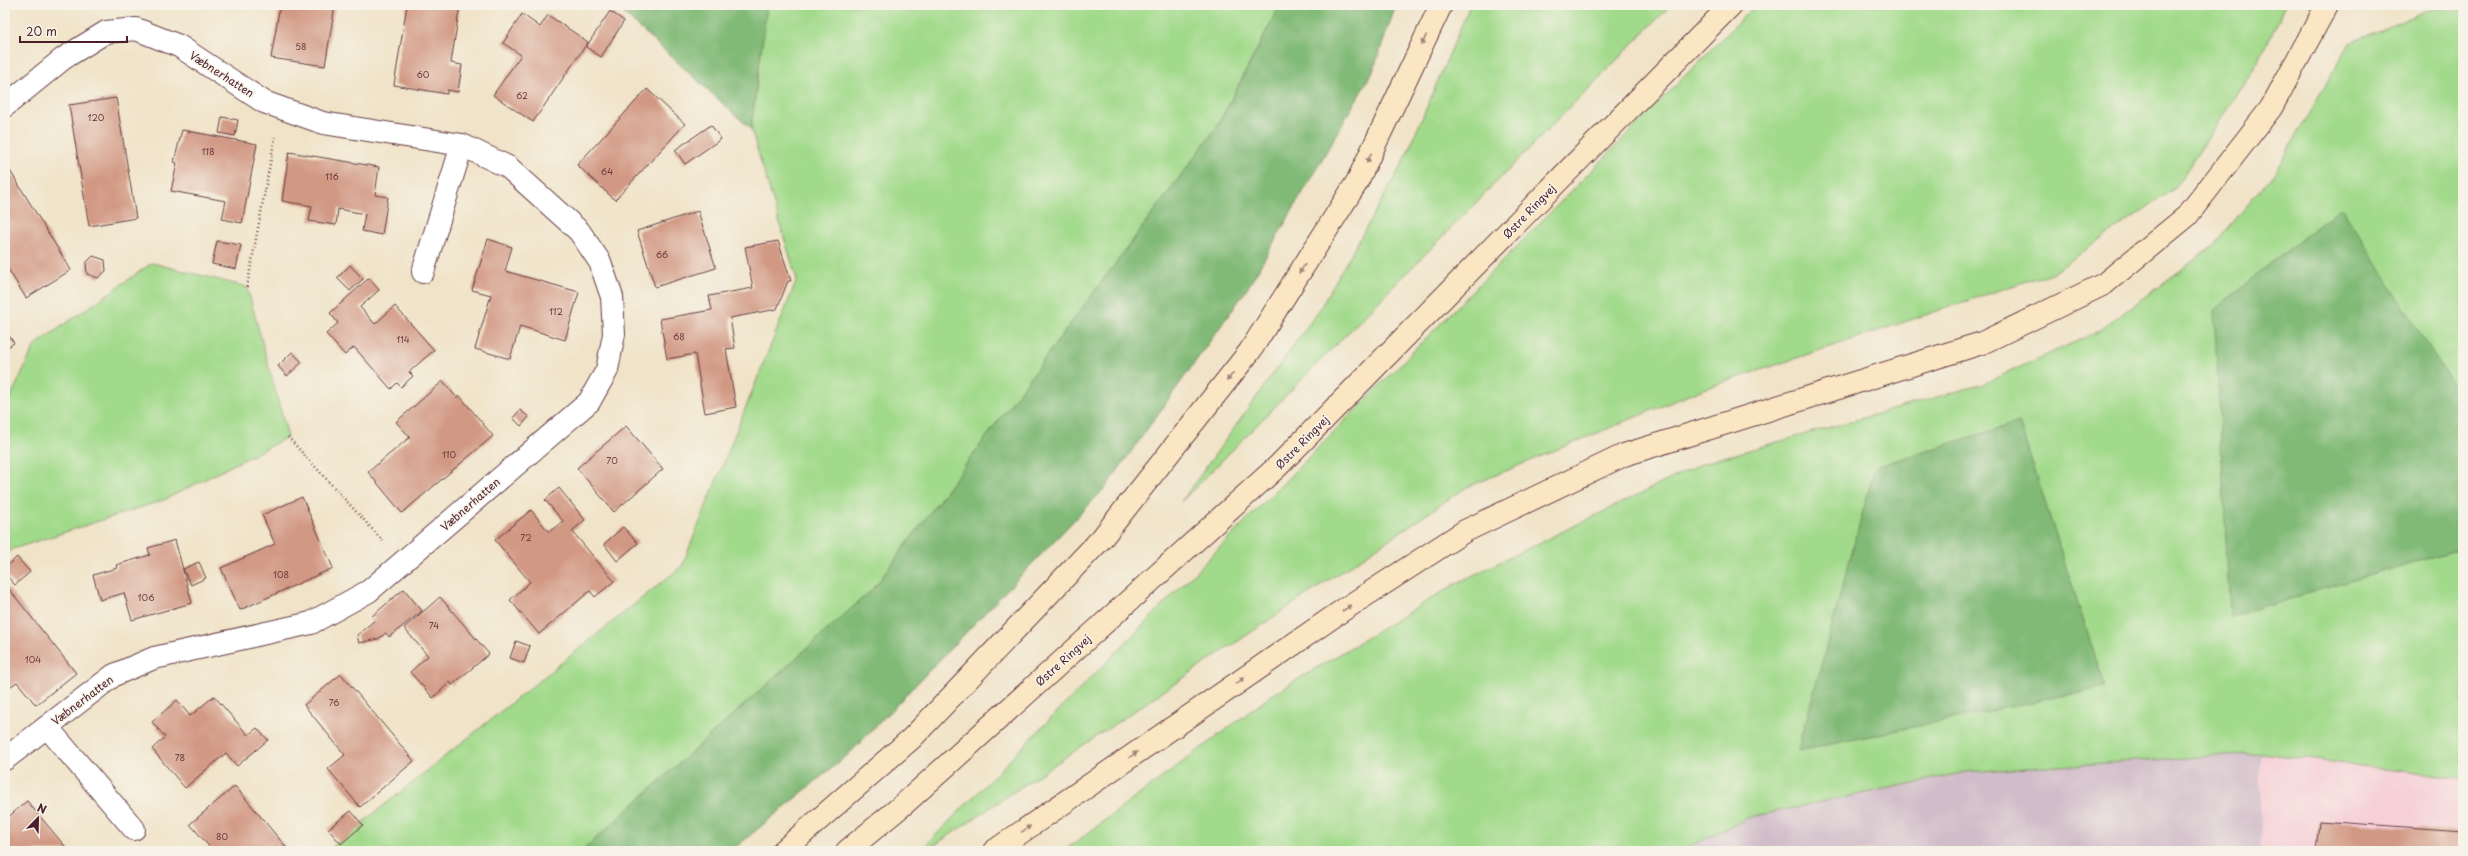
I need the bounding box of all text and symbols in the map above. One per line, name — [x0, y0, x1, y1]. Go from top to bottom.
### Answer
scale bar — [20, 18, 127, 44]
text: 20 m — [26, 22, 57, 40]
one-way arrow — [1421, 35, 1427, 46]
house number: 58 — [295, 39, 307, 53]
street label: Væbnerhatten — [186, 47, 258, 101]
house number: 60 — [417, 67, 430, 81]
house number: 62 — [516, 88, 528, 102]
house number: 120 — [88, 110, 105, 124]
house number: 118 — [201, 144, 215, 158]
one-way arrow — [1366, 152, 1372, 163]
house number: 64 — [601, 164, 613, 178]
house number: 116 — [325, 169, 339, 183]
street label: Østre Ringvej — [1499, 180, 1559, 242]
house number: 66 — [656, 247, 668, 261]
one-way arrow — [1298, 264, 1306, 274]
house number: 112 — [549, 304, 563, 318]
house number: 68 — [673, 329, 685, 343]
house number: 114 — [396, 332, 410, 346]
one-way arrow — [1226, 372, 1234, 383]
street label: Østre Ringvej — [1271, 411, 1333, 473]
house number: 110 — [442, 447, 456, 461]
house number: 70 — [606, 453, 618, 467]
street label: Væbnerhatten — [436, 473, 504, 535]
house number: 72 — [520, 530, 532, 544]
house number: 108 — [273, 567, 289, 581]
house number: 106 — [138, 590, 154, 604]
one-way arrow — [1342, 604, 1352, 612]
house number: 74 — [429, 618, 439, 632]
street label: Østre Ringvej — [1031, 630, 1095, 690]
house number: 104 — [25, 652, 41, 666]
street label: Væbnerhatten — [47, 671, 117, 729]
one-way arrow — [1235, 677, 1245, 685]
house number: 76 — [329, 695, 339, 709]
house number: 78 — [175, 750, 185, 764]
one-way arrow — [1128, 751, 1138, 759]
north arrow — [18, 798, 58, 838]
text: N — [35, 799, 50, 818]
one-way arrow — [1021, 825, 1031, 833]
house number: 80 — [216, 829, 229, 843]

